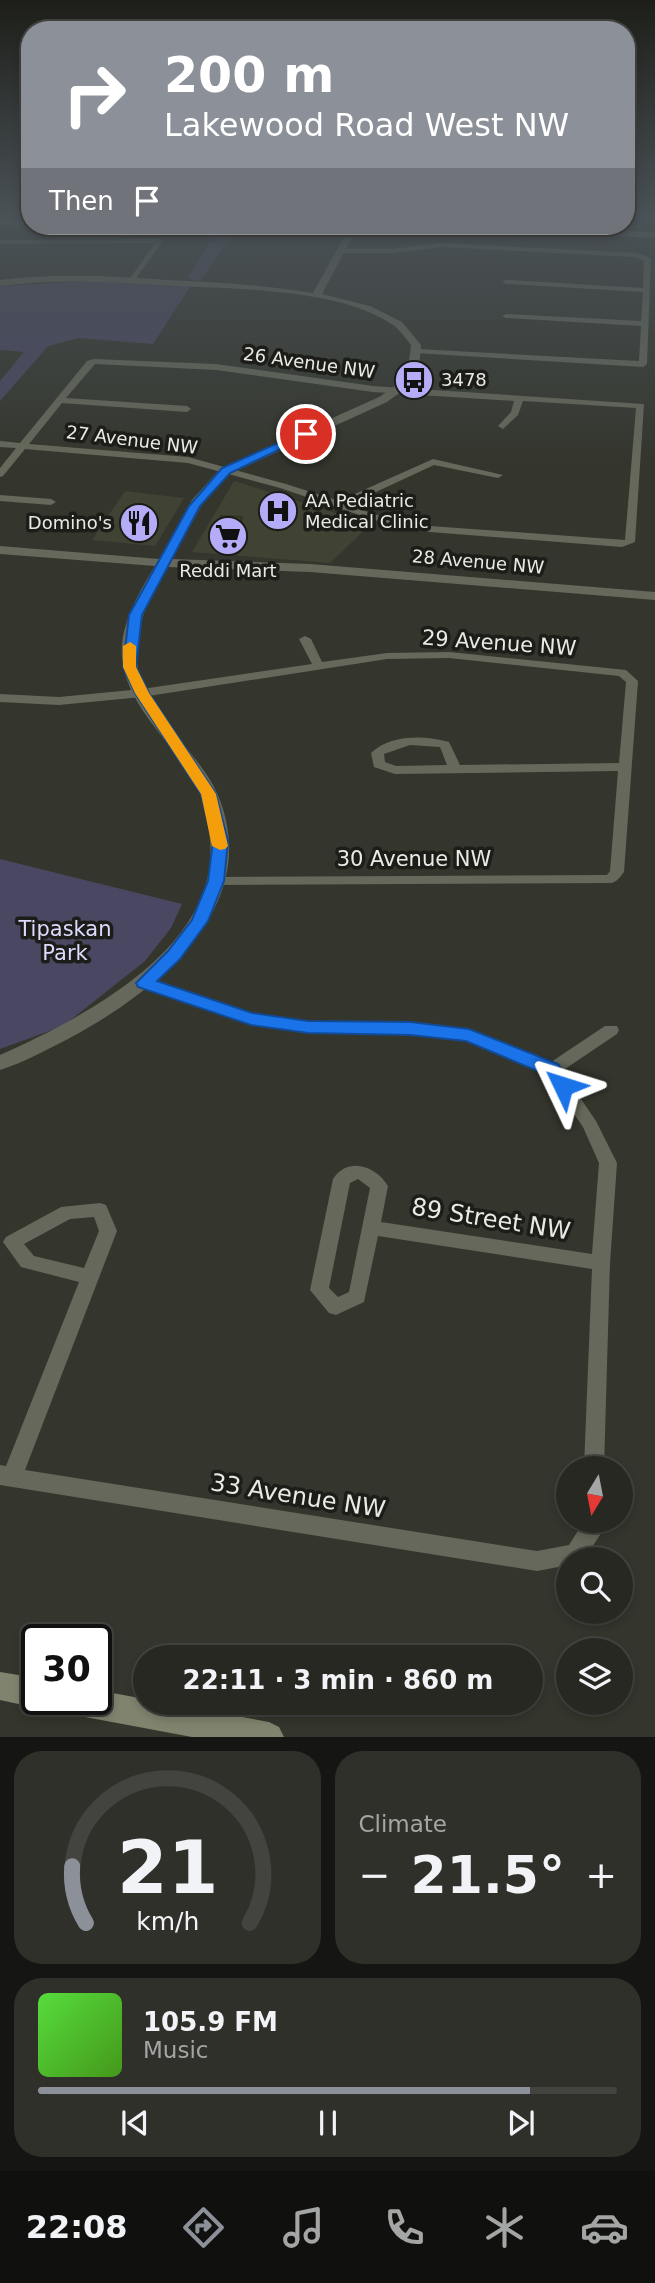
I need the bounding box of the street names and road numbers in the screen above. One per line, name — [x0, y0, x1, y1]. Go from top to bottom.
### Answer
street label: 26 Avenue NW — [242, 343, 376, 382]
street label: 27 Avenue NW — [65, 421, 199, 458]
street label: 28 Avenue NW — [411, 545, 545, 578]
street label: 29 Avenue NW — [421, 626, 577, 660]
street label: 30 Avenue NW — [337, 847, 492, 871]
street label: 89 Street NW — [410, 1193, 572, 1245]
street label: 33 Avenue NW — [209, 1468, 387, 1524]

